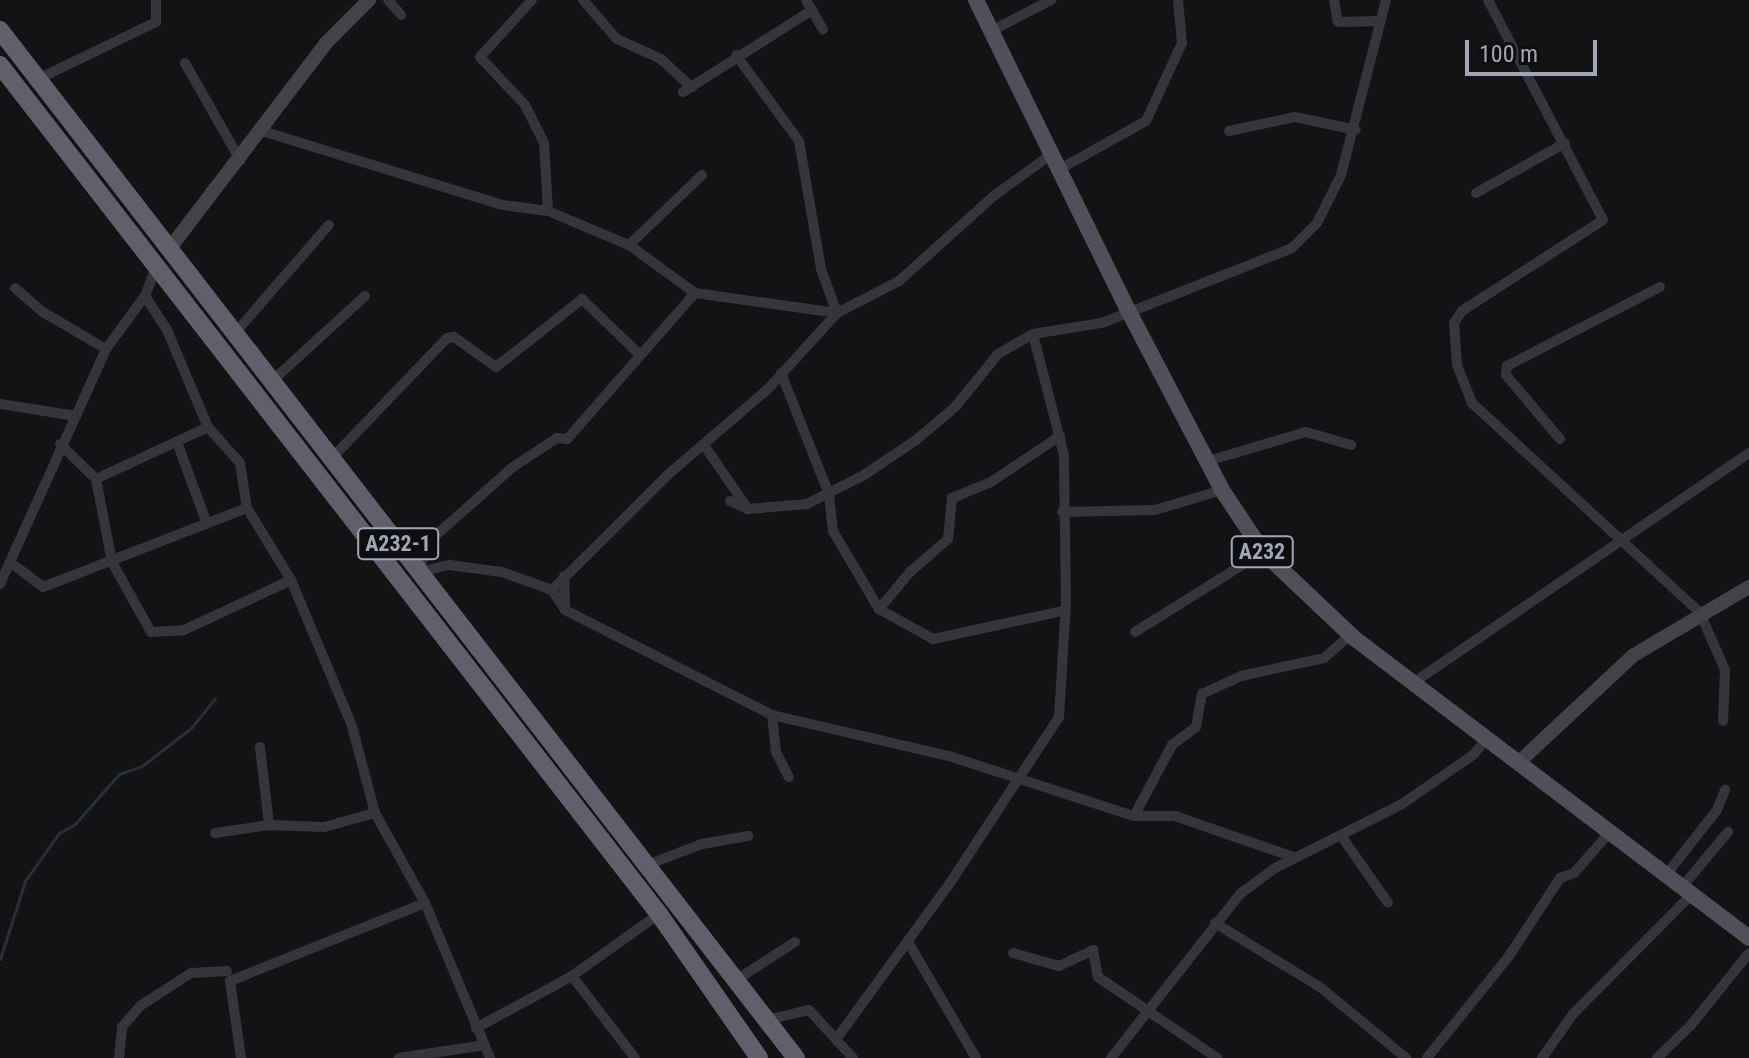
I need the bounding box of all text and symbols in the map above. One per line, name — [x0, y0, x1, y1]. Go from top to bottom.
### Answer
scale bar — [1469, 24, 1601, 74]
text: 100 m — [1479, 40, 1538, 68]
road number: A232-1 — [356, 526, 440, 562]
road number: A232 — [1230, 534, 1294, 570]

